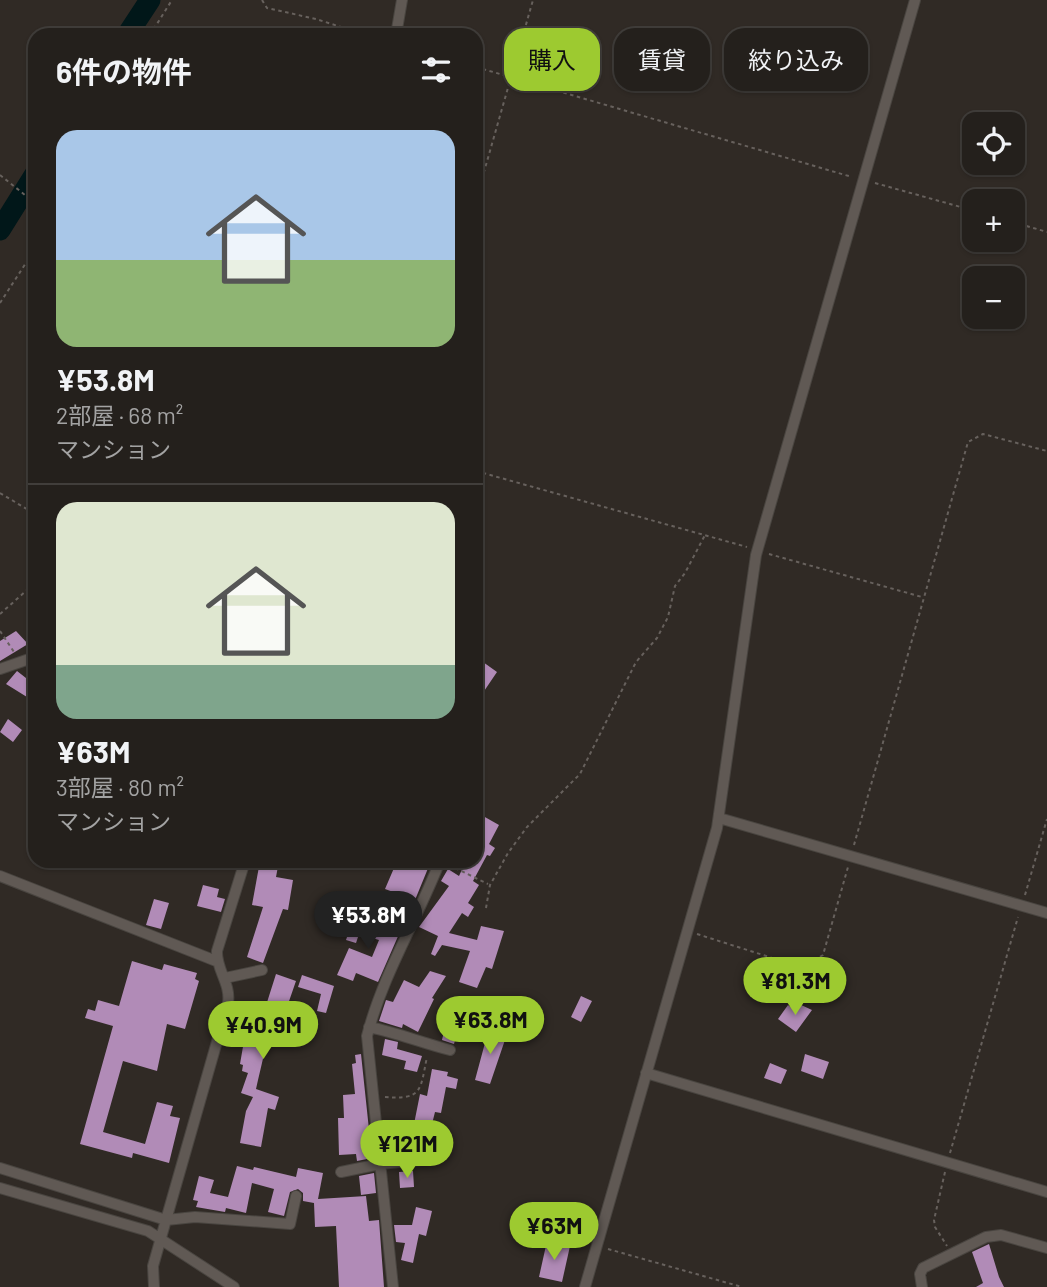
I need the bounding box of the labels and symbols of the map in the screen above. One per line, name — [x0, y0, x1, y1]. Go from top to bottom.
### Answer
pin: ¥53.8M — [311, 892, 425, 951]
pin: ¥81.3M — [738, 958, 852, 1017]
pin: ¥63.8M — [433, 996, 547, 1056]
pin: ¥40.9M — [206, 1002, 320, 1061]
pin: ¥121M — [358, 1120, 456, 1180]
pin: ¥63M — [513, 1202, 595, 1262]

